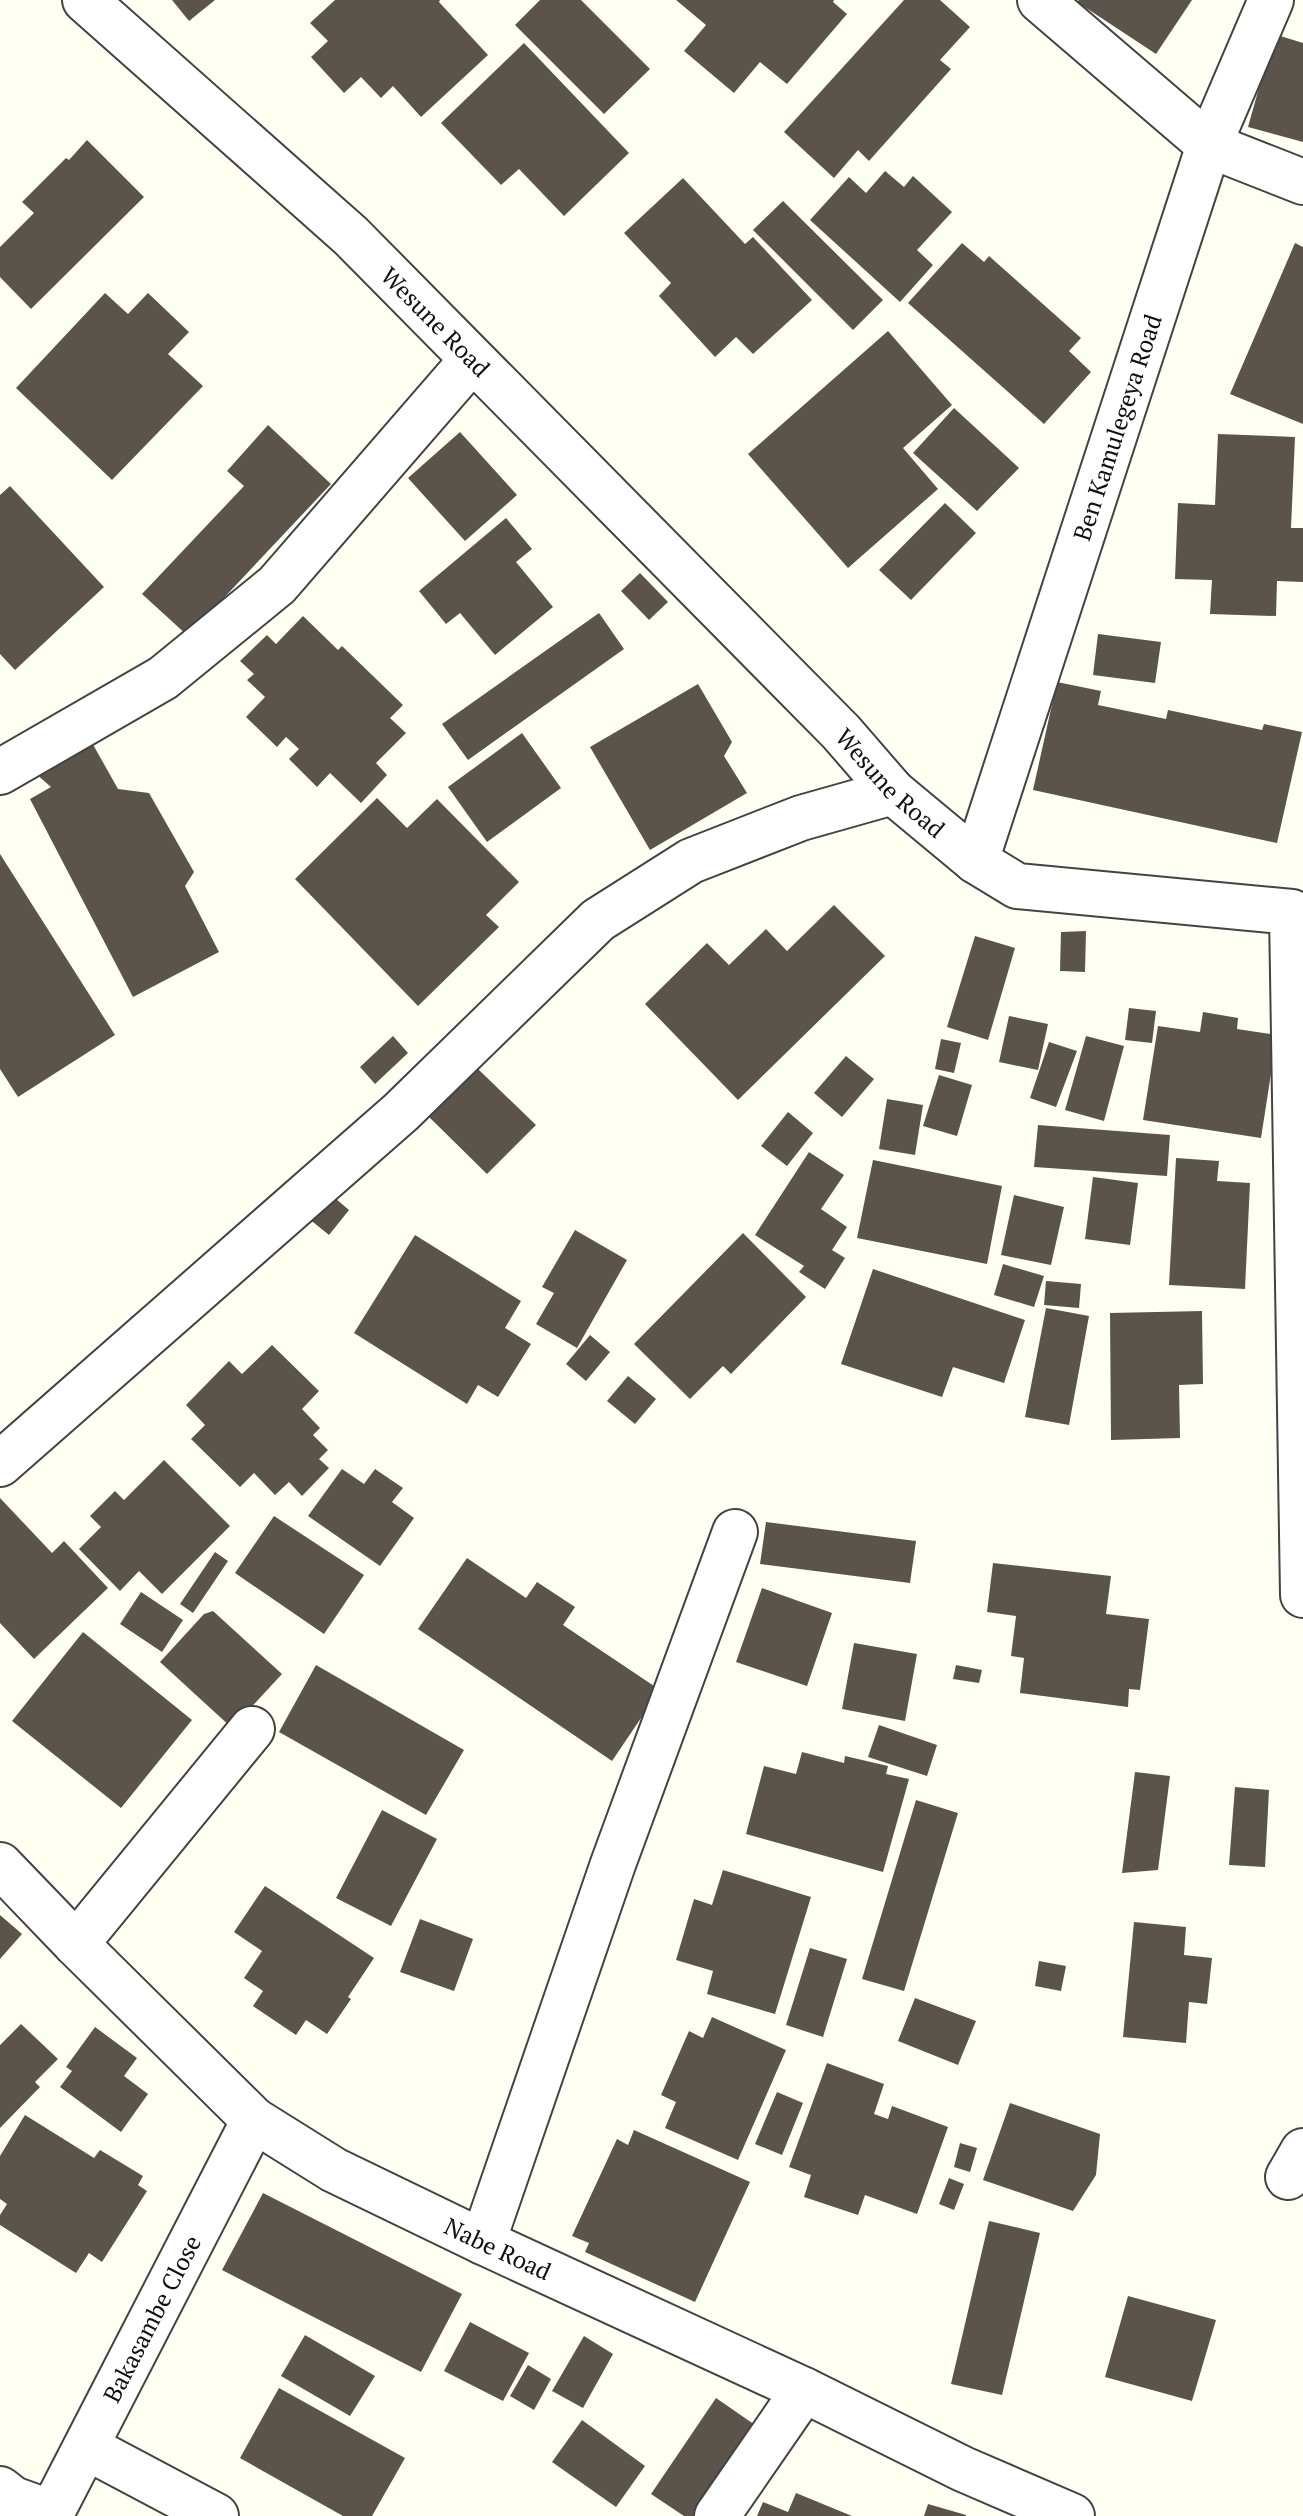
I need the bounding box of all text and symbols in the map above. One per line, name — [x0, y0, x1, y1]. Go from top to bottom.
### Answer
street label: Wesune Road — [374, 260, 497, 384]
street label: Ben Kamulegeya Road — [1065, 310, 1169, 545]
street label: Wesune Road — [829, 721, 952, 845]
street label: Nabe Road — [439, 2210, 556, 2287]
street label: Bakasambe Close — [95, 2229, 208, 2408]

